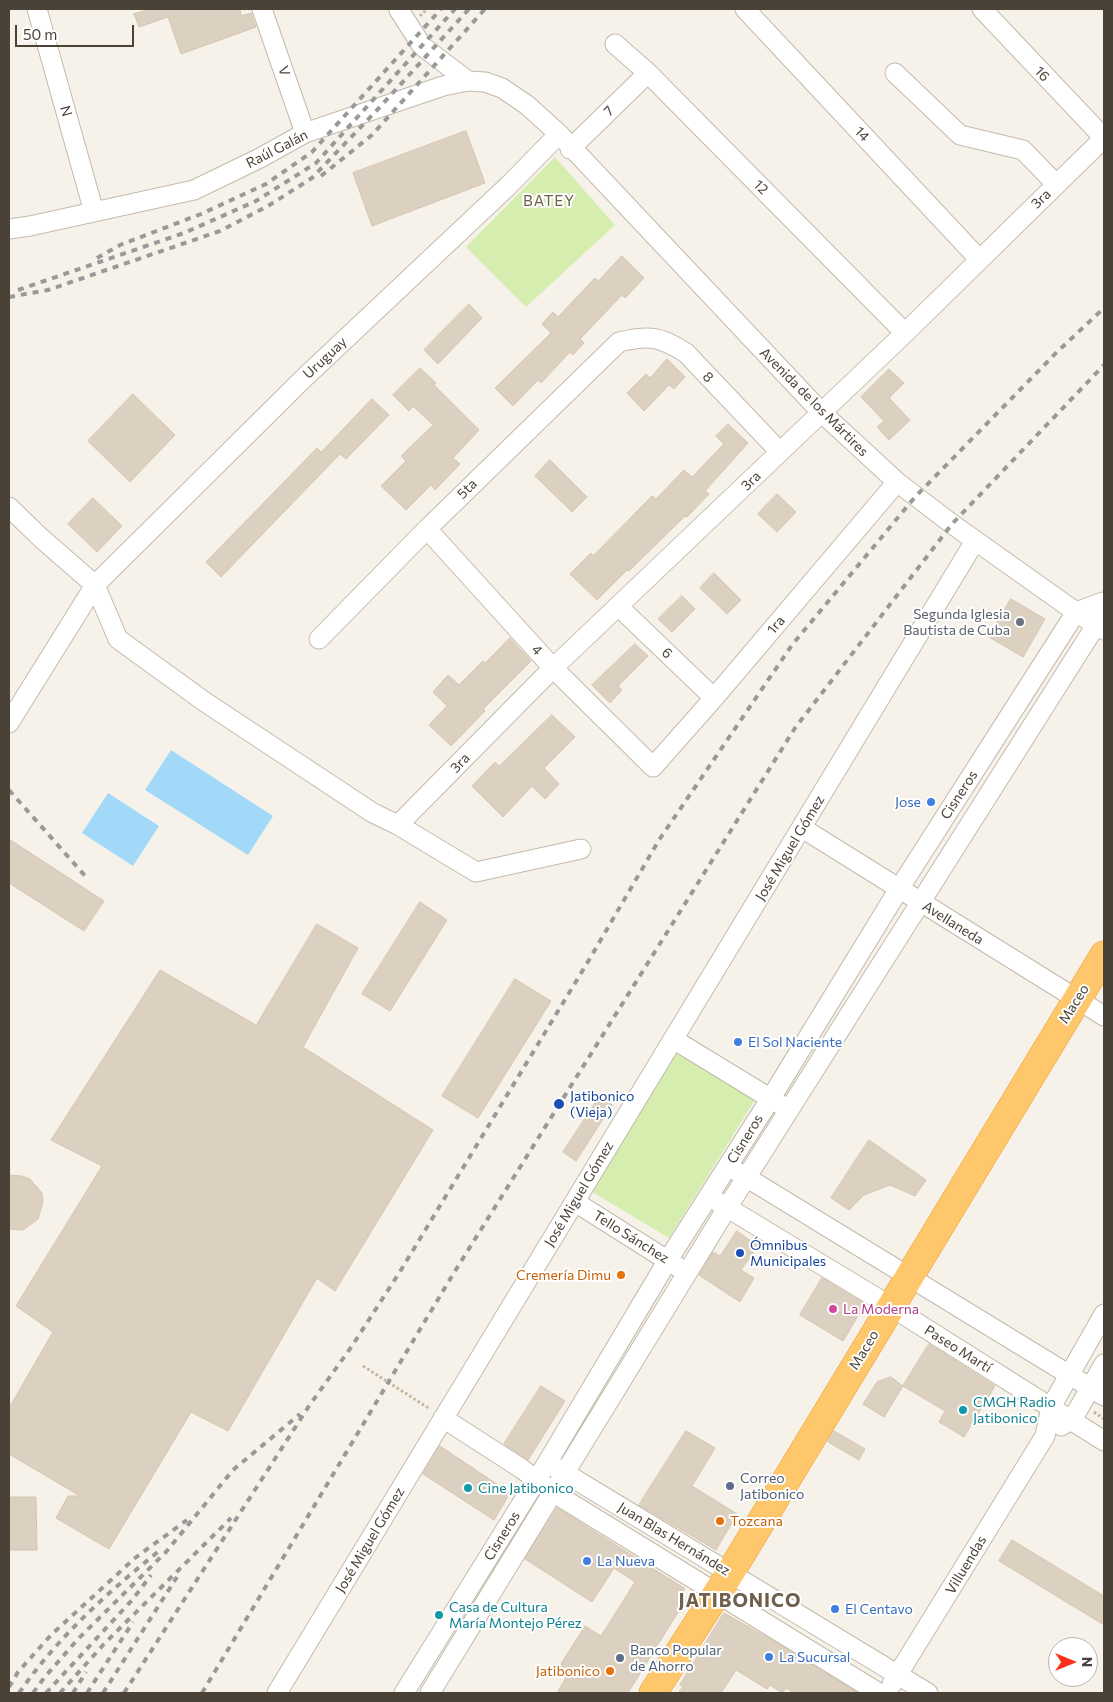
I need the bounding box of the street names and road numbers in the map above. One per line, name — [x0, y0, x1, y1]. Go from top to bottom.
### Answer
street label: 16 — [1031, 63, 1053, 85]
street label: V — [274, 64, 294, 78]
street label: 7 — [601, 102, 617, 120]
street label: N — [56, 104, 76, 118]
street label: 14 — [851, 123, 873, 145]
street label: Raúl Galán — [243, 126, 311, 172]
street label: 12 — [750, 176, 772, 198]
street label: 3ra — [1028, 186, 1054, 212]
street label: Uruguay — [300, 334, 350, 382]
street label: Avenida de los Mártires — [756, 344, 872, 460]
street label: 8 — [699, 368, 717, 386]
street label: 3ra — [738, 468, 764, 494]
street label: 5ta — [454, 476, 480, 502]
street label: 1ra — [764, 612, 788, 638]
street label: 4 — [528, 641, 546, 659]
street label: 6 — [658, 644, 676, 662]
street label: 3ra — [447, 750, 473, 776]
street label: Cisneros — [937, 767, 981, 823]
street label: José Miguel Gómez — [752, 792, 828, 904]
street label: Avellaneda — [919, 898, 987, 948]
street label: Maceo — [1055, 981, 1093, 1027]
street label: Cisneros — [723, 1111, 767, 1167]
street label: José Miguel Gómez — [541, 1138, 617, 1250]
street label: Tello Sánchez — [590, 1207, 672, 1267]
street label: Paseo Martí — [921, 1322, 995, 1376]
street label: Maceo — [846, 1327, 882, 1373]
street label: José Miguel Gómez — [332, 1484, 408, 1596]
street label: Juan Blas Hernández — [615, 1499, 733, 1579]
street label: Cisneros — [480, 1508, 524, 1564]
street label: Villuendas — [942, 1533, 990, 1597]

